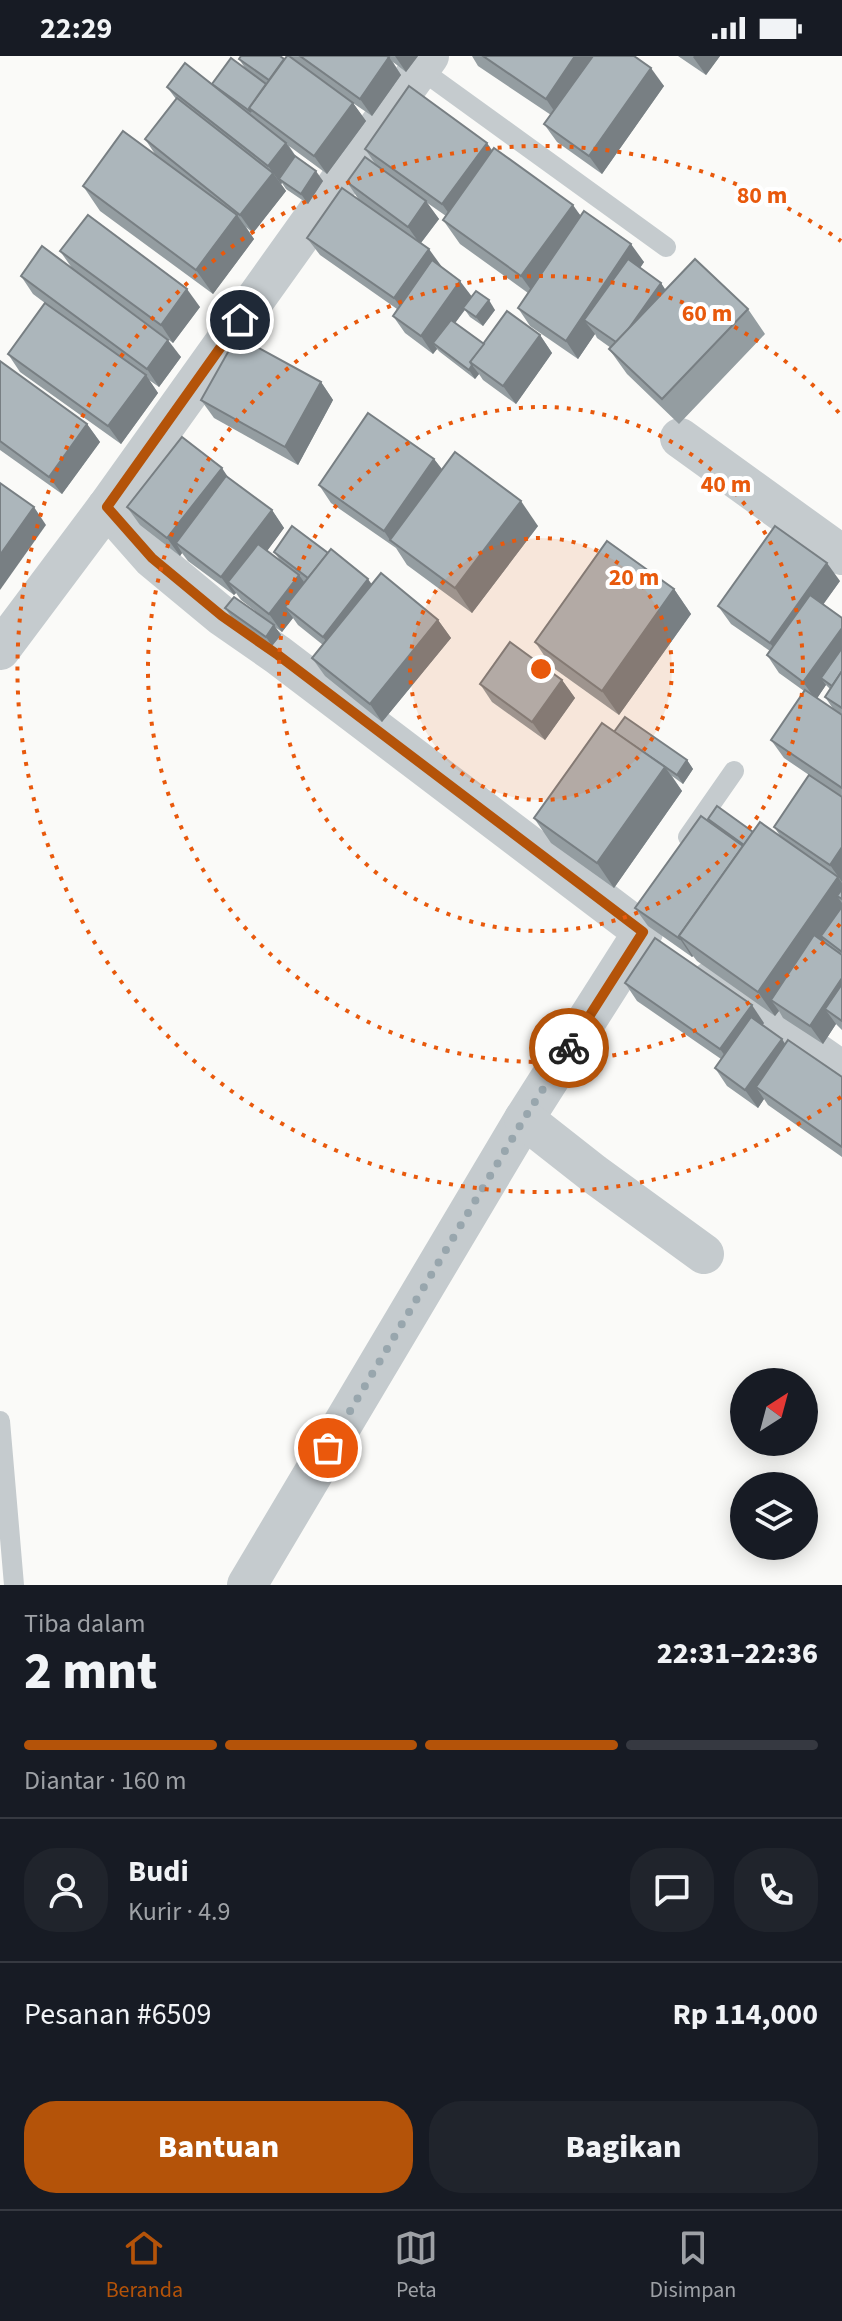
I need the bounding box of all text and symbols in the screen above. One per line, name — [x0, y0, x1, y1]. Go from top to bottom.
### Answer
text: 22:29 — [40, 7, 112, 50]
text: 80 m — [737, 178, 787, 213]
pin — [206, 286, 274, 354]
text: 60 m — [682, 296, 732, 331]
icon: home — [218, 298, 262, 342]
text: 40 m — [701, 467, 751, 502]
text: 20 m — [609, 560, 659, 595]
centre of rings — [527, 655, 555, 683]
courier — [529, 1008, 609, 1088]
icon: bike — [547, 1026, 591, 1070]
north arrow — [730, 1368, 818, 1456]
map controls — [730, 1368, 818, 1560]
pin — [294, 1414, 362, 1482]
icon: bag — [306, 1426, 350, 1470]
button: layers — [730, 1472, 818, 1560]
text: Tiba dalam — [24, 1605, 145, 1642]
text: 22:31–22:36 — [657, 1632, 818, 1675]
text: 2 mnt — [24, 1635, 157, 1709]
text: Diantar · 160 m — [24, 1762, 186, 1799]
button: person — [24, 1848, 108, 1932]
button: chat — [630, 1848, 714, 1932]
button: phone — [734, 1848, 818, 1932]
text: Budi — [128, 1850, 189, 1893]
text: Kurir · 4.9 — [128, 1893, 230, 1930]
text: Pesanan #6509 — [24, 1993, 211, 2036]
text: Rp 114,000 — [672, 1993, 818, 2036]
button: Bantuan — [24, 2101, 413, 2193]
button: Bagikan — [429, 2101, 818, 2193]
tab: Beranda — [106, 2226, 183, 2306]
tab: Peta — [394, 2226, 438, 2306]
tab: Disimpan — [650, 2226, 736, 2306]

